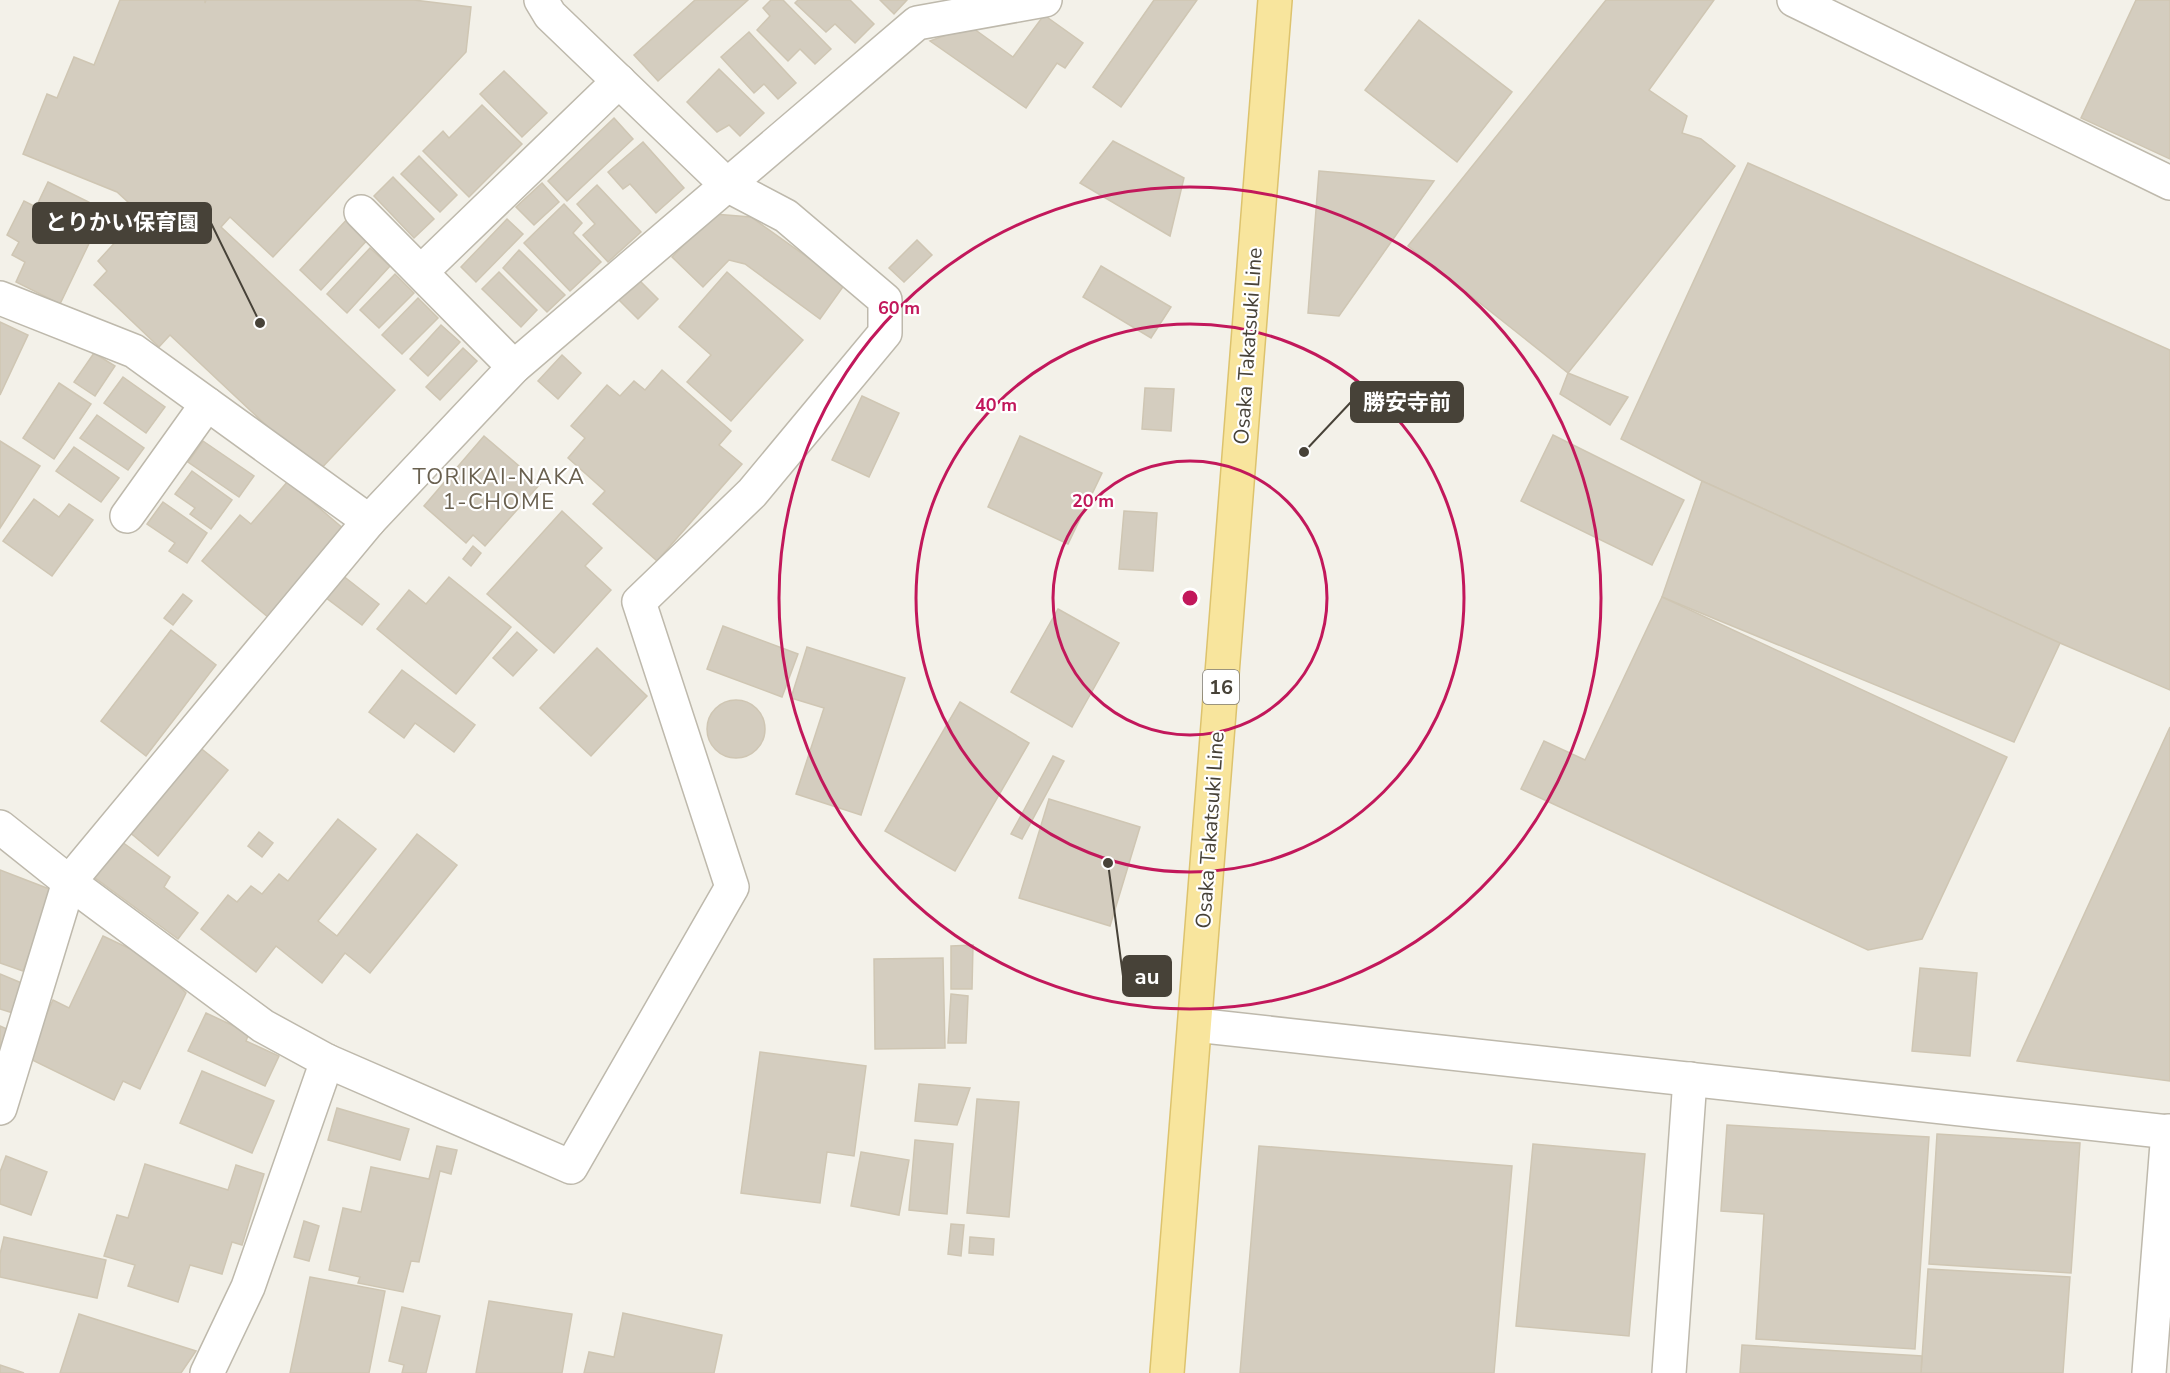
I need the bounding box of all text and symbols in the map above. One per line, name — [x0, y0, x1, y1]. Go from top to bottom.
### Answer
callout: とりかい保育園 — [33, 203, 211, 243]
text: とりかい保育園 — [45, 208, 199, 238]
street label: Osaka Takatsuki Line — [1227, 247, 1269, 445]
text: 60 m — [878, 296, 920, 320]
callout: 勝安寺前 — [1351, 382, 1463, 422]
text: 勝安寺前 — [1363, 388, 1451, 418]
text: 40 m — [975, 393, 1017, 417]
district label: TORIKAI-NAKA 1-CHOME — [412, 462, 586, 517]
text: 20 m — [1072, 489, 1114, 513]
centre of rings — [1180, 588, 1200, 608]
road number: 16 — [1203, 670, 1239, 704]
street label: Osaka Takatsuki Line — [1189, 731, 1231, 929]
callout: au — [1123, 956, 1171, 996]
text: au — [1135, 962, 1159, 992]

